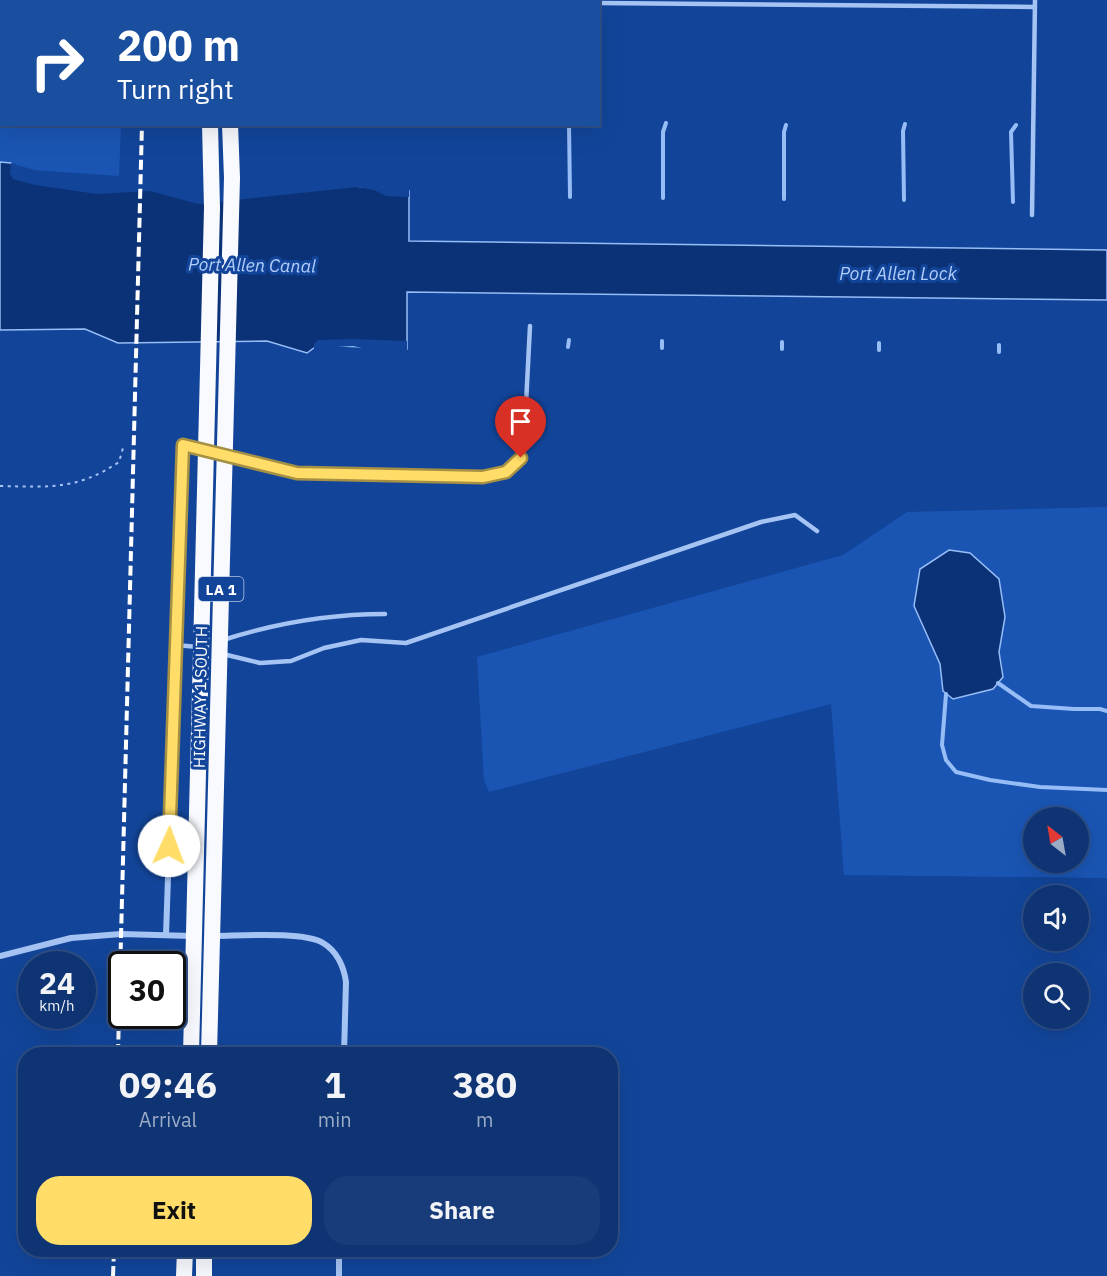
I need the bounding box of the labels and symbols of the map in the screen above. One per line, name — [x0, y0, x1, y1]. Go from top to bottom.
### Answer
water label: Port Allen Canal — [188, 252, 316, 278]
water label: Port Allen Lock — [839, 262, 957, 285]
pin — [495, 396, 546, 458]
road number: LA 1 — [198, 577, 244, 601]
street label: HIGHWAY 1 SOUTH — [189, 626, 211, 768]
north arrow — [1023, 807, 1089, 873]
position arrow — [137, 814, 201, 878]
speed limit sign: 30 — [108, 951, 186, 1029]

